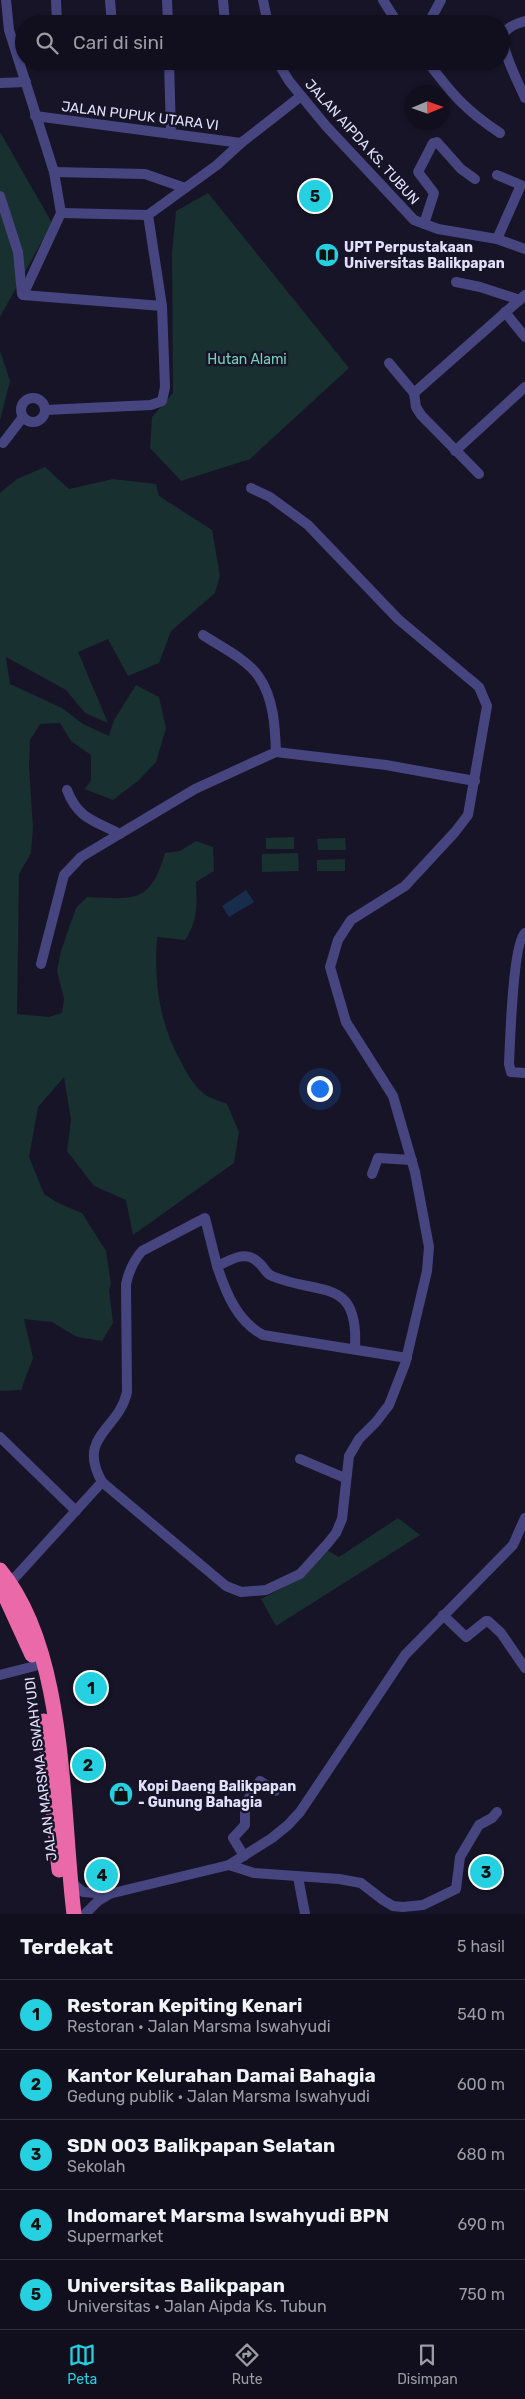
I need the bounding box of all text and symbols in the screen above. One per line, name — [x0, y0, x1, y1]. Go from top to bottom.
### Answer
search box — [15, 15, 510, 70]
icon: search — [33, 29, 61, 57]
text: Cari di sini — [73, 31, 164, 54]
street label: JALAN AIPDA KS. TUBUN — [301, 76, 423, 208]
north arrow — [405, 85, 450, 130]
street label: JALAN PUPUK UTARA VI — [60, 98, 220, 134]
pin: 5 — [299, 177, 331, 215]
place label: UPT Perpustakaan Universitas Balikpapan — [344, 239, 505, 272]
library icon: UPT Perpustakaan Universitas Balikpapan — [314, 242, 340, 268]
park label: Hutan Alami — [207, 351, 287, 368]
your location — [307, 1076, 333, 1102]
pin: 1 — [75, 1669, 107, 1707]
street label: JALAN MARSMA ISWAHYUDI — [21, 1676, 61, 1862]
pin: 2 — [72, 1746, 104, 1784]
place label: Kopi Daeng Balikpapan - Gunung Bahagia — [138, 1778, 296, 1811]
shop icon: Kopi Daeng Balikpapan - Gunung Bahagia — [108, 1781, 134, 1807]
pin: 3 — [470, 1853, 502, 1891]
pin: 4 — [86, 1856, 118, 1894]
text: Terdekat — [20, 1934, 113, 1959]
text: 5 hasil — [457, 1937, 505, 1956]
text: Restoran Kepiting Kenari — [67, 1994, 302, 2017]
text: 1 — [32, 2005, 40, 2024]
text: 540 m — [457, 2005, 505, 2024]
text: Restoran · Jalan Marsma Iswahyudi — [67, 2017, 331, 2036]
text: Kantor Kelurahan Damai Bahagia — [67, 2064, 376, 2087]
text: 2 — [31, 2075, 41, 2094]
text: 600 m — [457, 2075, 505, 2094]
text: Gedung publik · Jalan Marsma Iswahyudi — [67, 2087, 370, 2106]
text: SDN 003 Balikpapan Selatan — [67, 2134, 335, 2157]
text: 3 — [31, 2145, 41, 2164]
text: 680 m — [457, 2145, 505, 2164]
text: Sekolah — [67, 2157, 125, 2176]
text: Indomaret Marsma Iswahyudi BPN — [67, 2204, 389, 2227]
text: 4 — [31, 2215, 41, 2234]
text: 690 m — [458, 2215, 505, 2234]
text: Supermarket — [67, 2227, 163, 2246]
text: Universitas Balikpapan — [67, 2274, 285, 2297]
text: 5 — [31, 2285, 41, 2304]
text: 750 m — [459, 2285, 505, 2304]
text: Universitas · Jalan Aipda Ks. Tubun — [67, 2297, 327, 2316]
tab: Peta — [67, 2341, 97, 2388]
tab: Rute — [232, 2341, 263, 2388]
tab: Disimpan — [397, 2341, 458, 2388]

